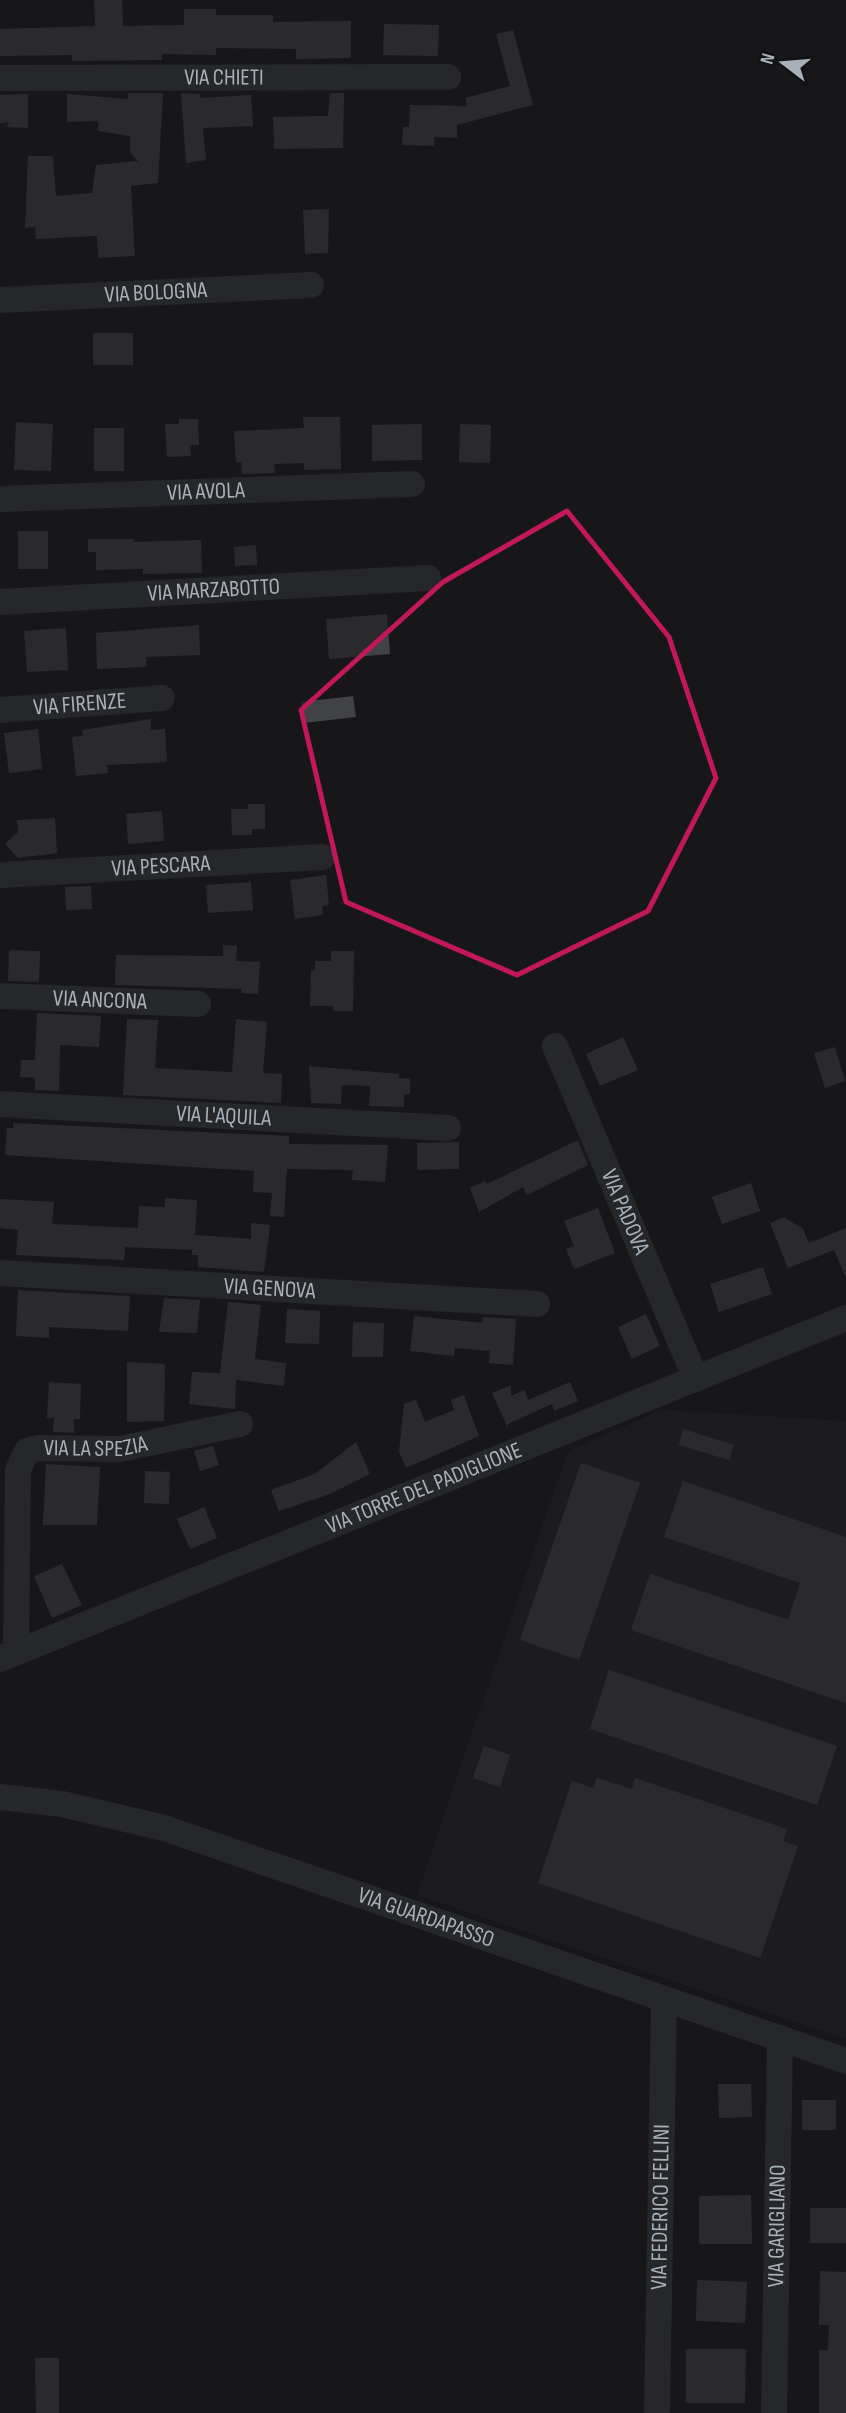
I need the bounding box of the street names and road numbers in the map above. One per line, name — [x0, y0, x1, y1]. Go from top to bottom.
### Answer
street label: VIA CHIETI — [184, 63, 264, 92]
street label: VIA BOLOGNA — [104, 276, 208, 309]
street label: VIA AVOLA — [166, 476, 245, 507]
street label: VIA MARZABOTTO — [146, 572, 281, 608]
street label: VIA FIRENZE — [32, 687, 127, 721]
street label: VIA PESCARA — [111, 849, 211, 883]
street label: VIA ANCONA — [52, 984, 148, 1016]
street label: VIA L'AQUILA — [175, 1099, 272, 1133]
street label: VIA PADOVA — [595, 1165, 656, 1259]
street label: VIA GENOVA — [223, 1272, 316, 1305]
street label: VIA LA SPEZIA — [43, 1430, 150, 1463]
street label: VIA TORRE DEL PADIGLIONE — [322, 1436, 526, 1540]
street label: VIA GUARDAPASSO — [354, 1881, 498, 1954]
street label: VIA FEDERICO FELLINI — [645, 2124, 676, 2290]
street label: VIA GARIGLIANO — [762, 2164, 792, 2288]

